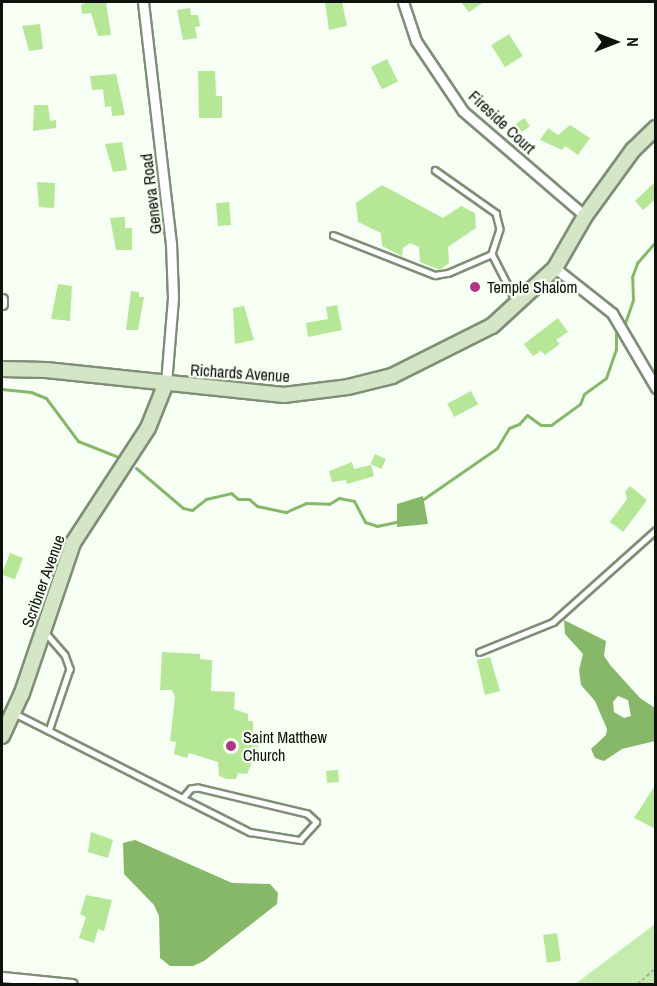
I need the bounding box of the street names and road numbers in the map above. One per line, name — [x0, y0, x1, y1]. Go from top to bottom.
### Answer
street label: Fireside Court — [465, 86, 539, 158]
street label: Geneva Road — [137, 153, 165, 235]
street label: Richards Avenue — [189, 360, 291, 386]
street label: Scribner Avenue — [17, 532, 69, 630]

